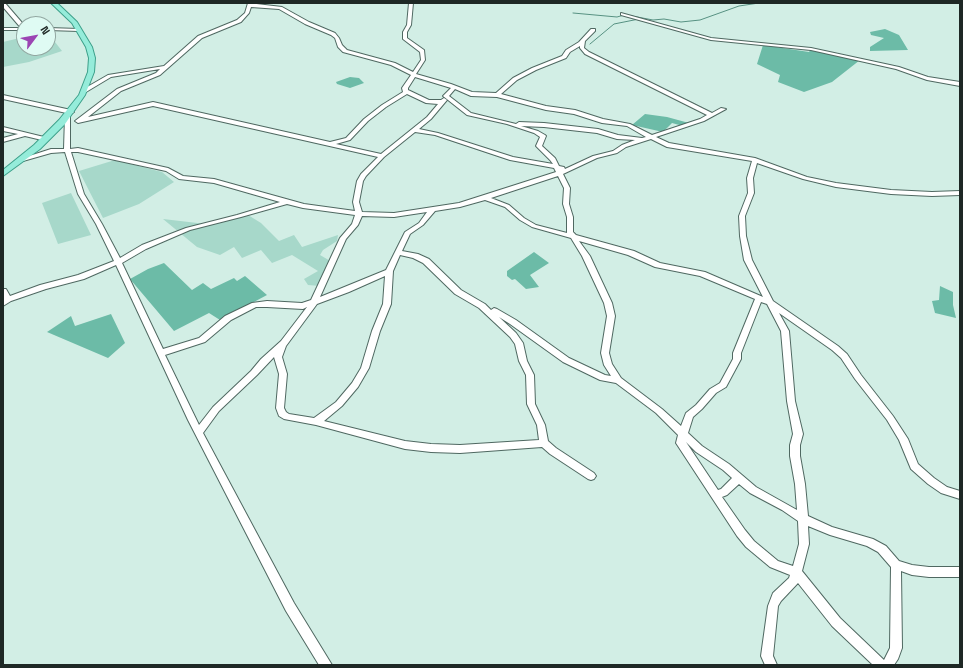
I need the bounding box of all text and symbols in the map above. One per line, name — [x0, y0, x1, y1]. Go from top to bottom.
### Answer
north arrow — [16, 16, 56, 56]
text: N — [37, 23, 53, 37]

